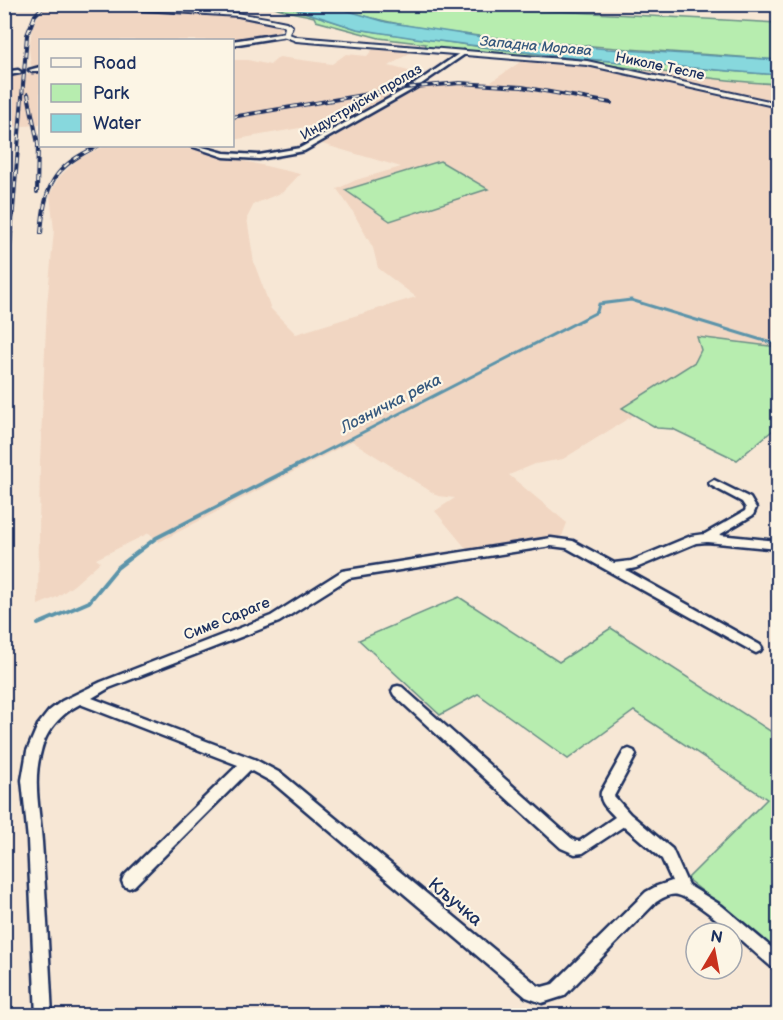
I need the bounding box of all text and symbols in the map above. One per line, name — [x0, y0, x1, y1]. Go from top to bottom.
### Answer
water label: Западна Морава — [479, 33, 593, 59]
legend — [39, 39, 234, 147]
street label: Николе Тесле — [614, 48, 706, 84]
text: Road — [93, 53, 137, 74]
street label: Индустријски пролаз — [297, 60, 425, 144]
text: Park — [93, 83, 129, 104]
text: Water — [93, 113, 141, 134]
water label: Лозничка река — [336, 370, 445, 438]
street label: Симе Сараге — [181, 593, 273, 645]
street label: Кључка — [424, 873, 486, 931]
north arrow — [684, 921, 744, 981]
text: N — [709, 927, 724, 948]

